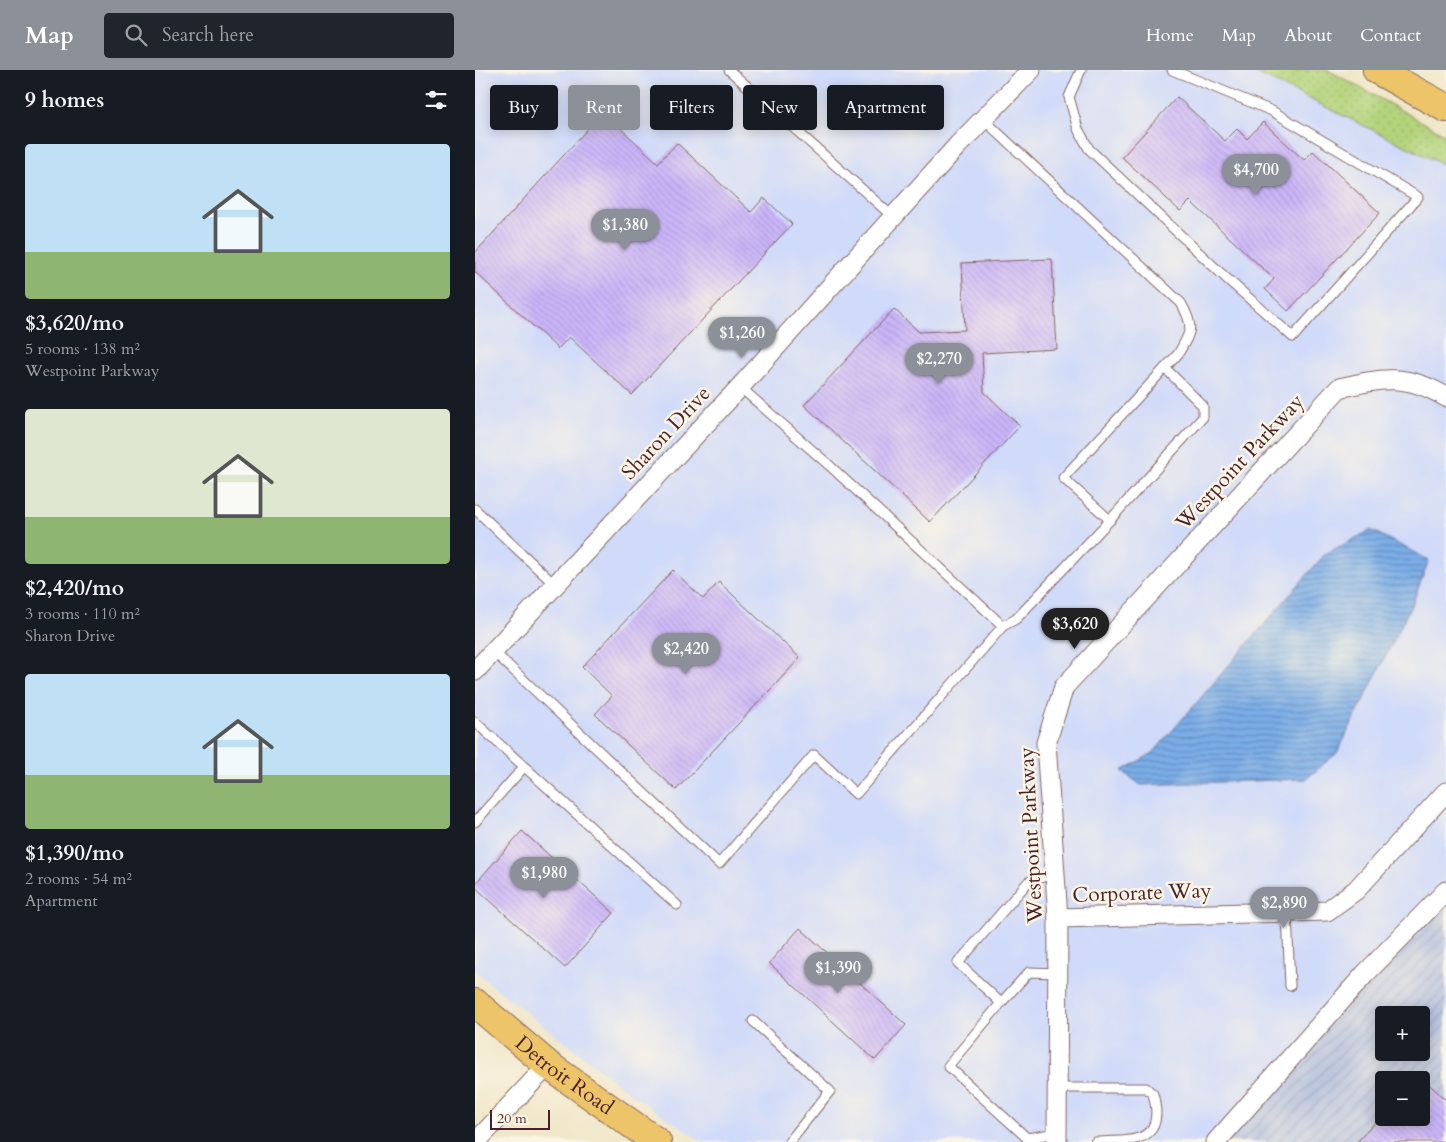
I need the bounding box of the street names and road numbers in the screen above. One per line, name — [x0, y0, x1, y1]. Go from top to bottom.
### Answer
street label: Sharon Drive — [615, 380, 717, 486]
street label: Westpoint Parkway — [1169, 388, 1311, 537]
street label: Westpoint Parkway — [1012, 746, 1050, 925]
street label: Corporate Way — [1072, 876, 1212, 910]
street label: Detroit Road — [509, 1029, 620, 1122]

